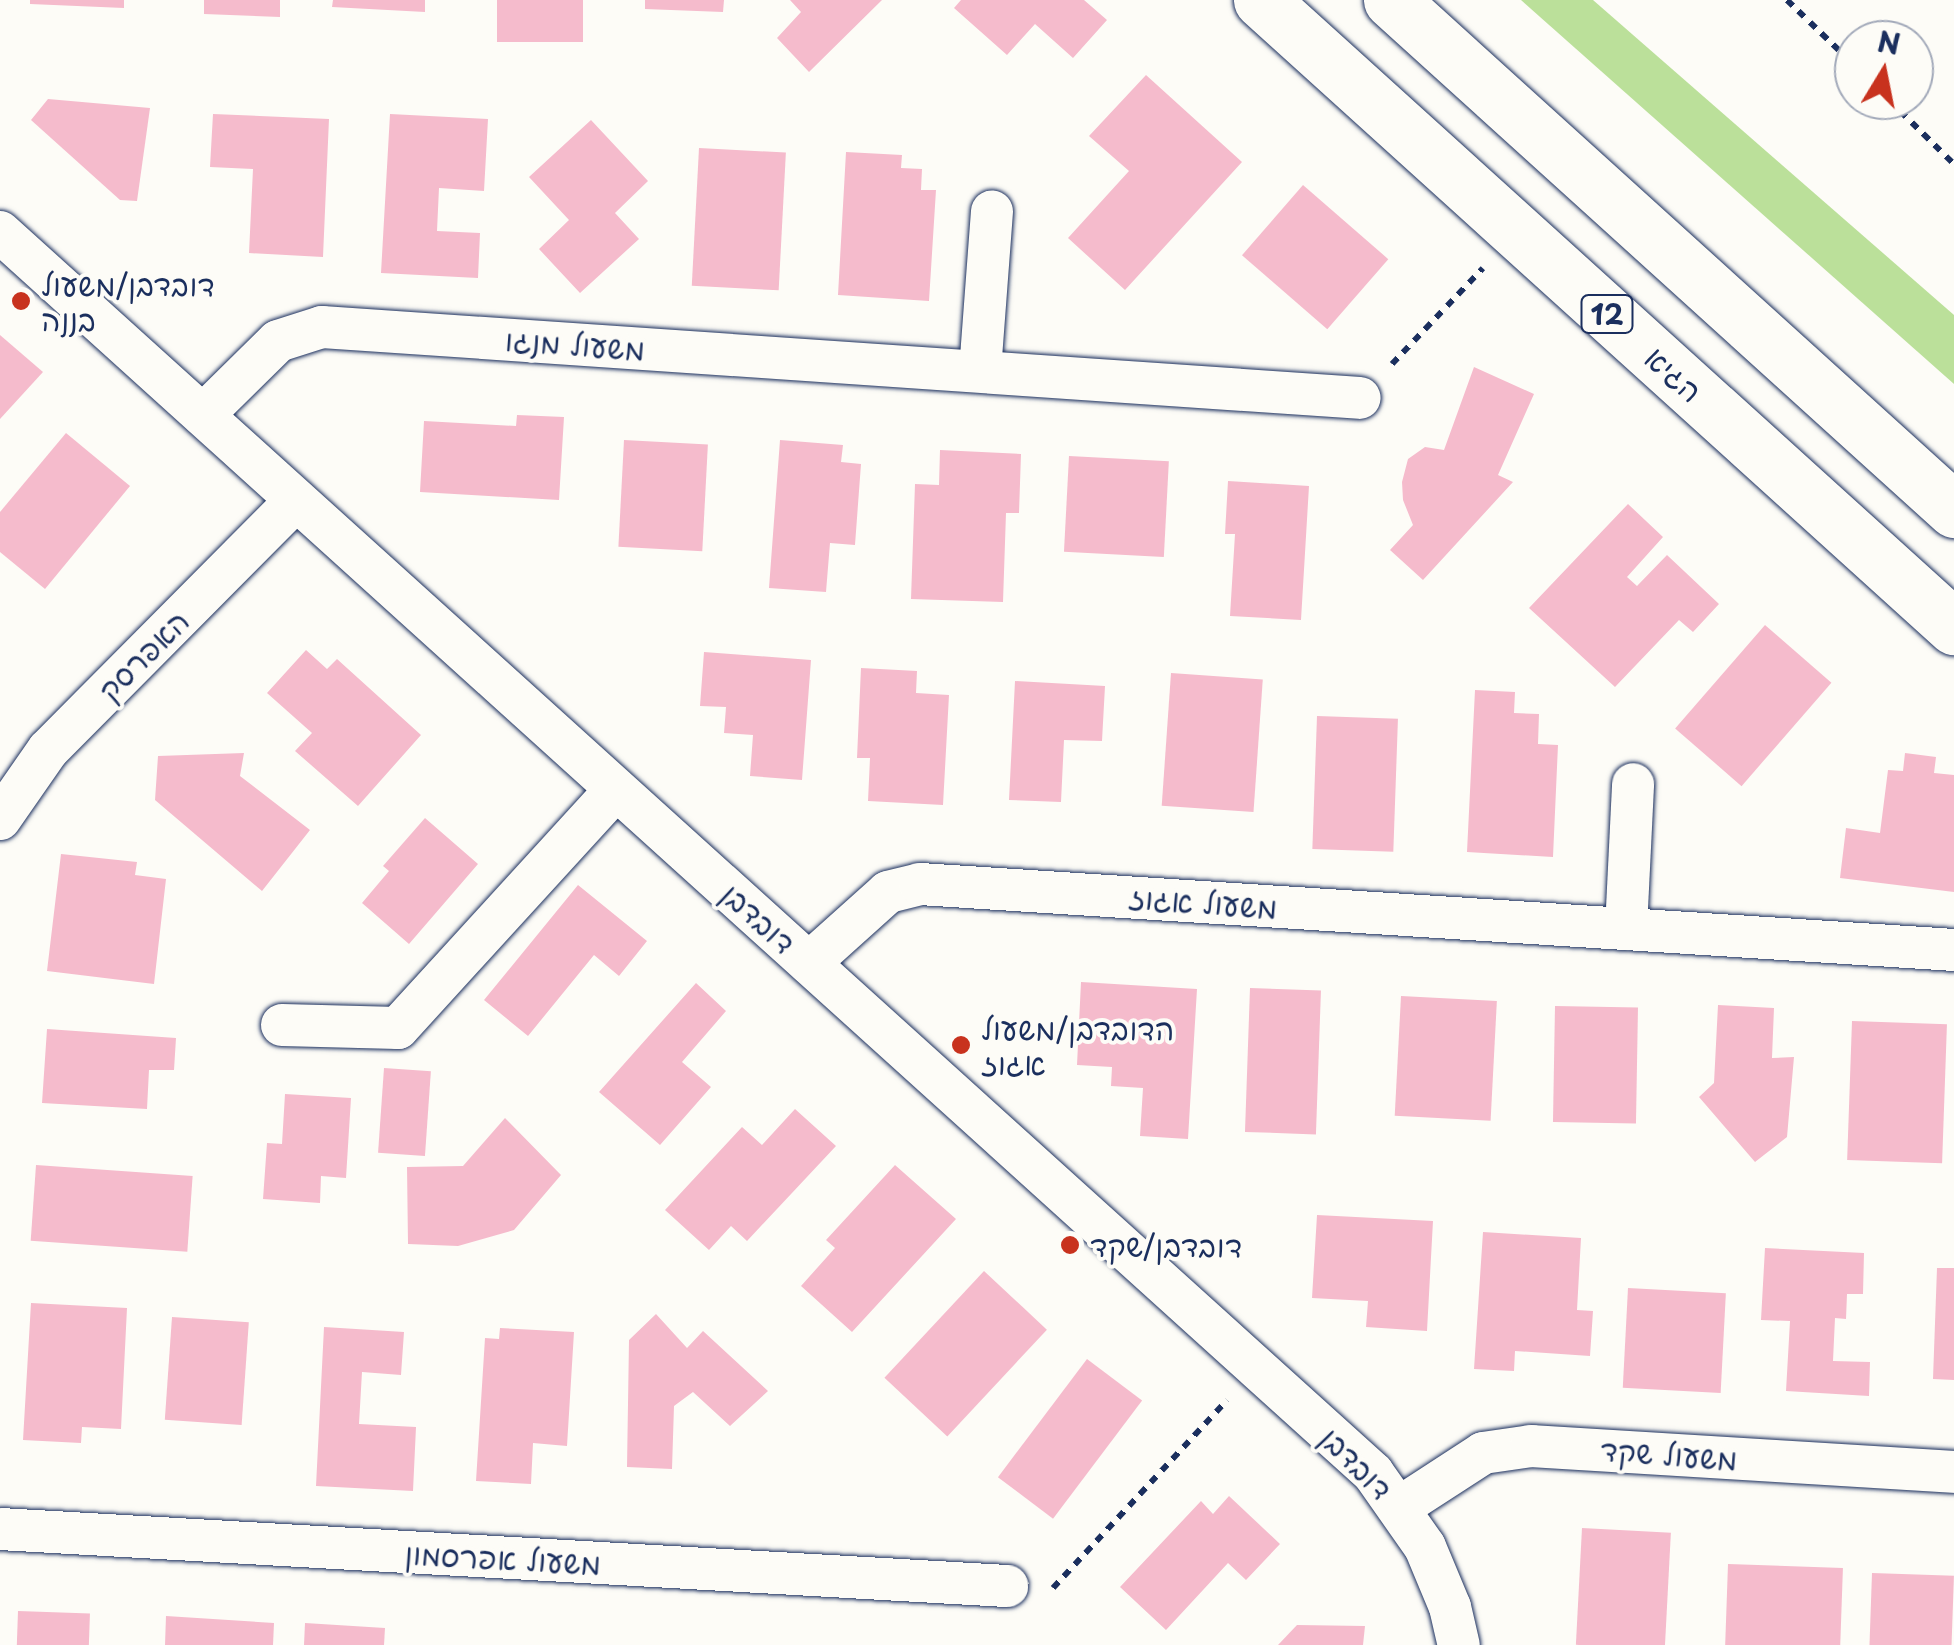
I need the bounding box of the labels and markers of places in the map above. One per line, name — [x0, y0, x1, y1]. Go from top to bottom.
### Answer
place label: דובדבן/משעול בננה — [41, 266, 215, 336]
marker: דובדבן/משעול בננה — [10, 290, 32, 312]
place label: הדובדבן/משעול אגוז — [981, 1010, 1174, 1080]
marker: הדובדבן/משעול אגוז — [950, 1034, 972, 1056]
place label: דובדבן/שקד — [1090, 1227, 1242, 1263]
marker: דובדבן/שקד — [1059, 1234, 1081, 1256]

